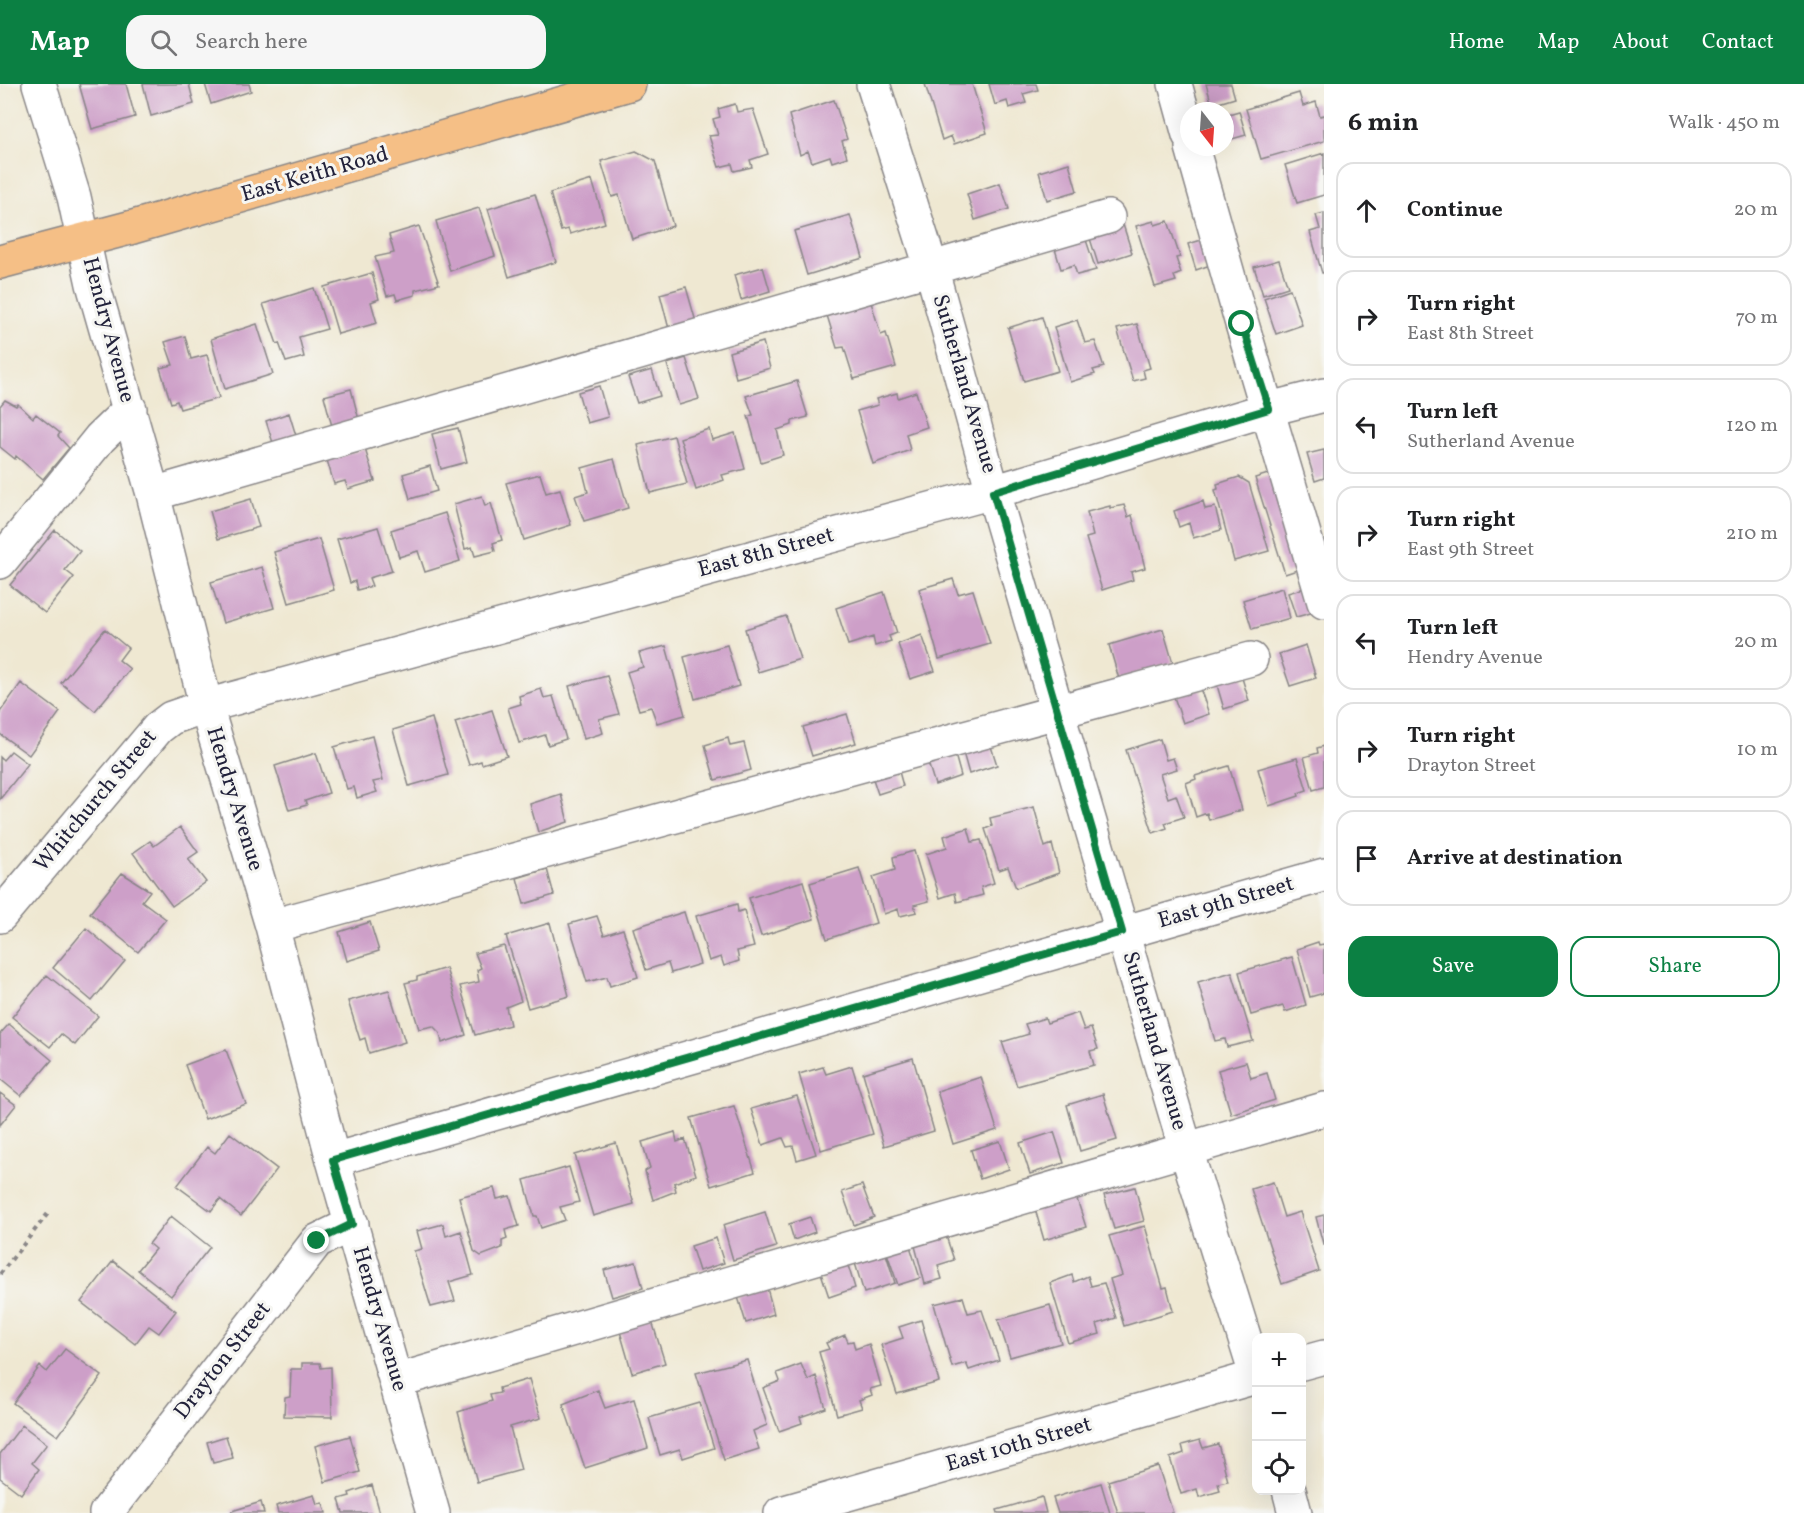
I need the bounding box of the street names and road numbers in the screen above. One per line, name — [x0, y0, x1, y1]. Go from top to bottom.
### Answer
street label: East Keith Road — [238, 139, 392, 211]
street label: Hendry Avenue — [74, 254, 142, 406]
street label: Sutherland Avenue — [924, 291, 1004, 477]
street label: East 8th Street — [694, 520, 838, 586]
street label: Whitchurch Street — [27, 723, 165, 879]
street label: Hendry Avenue — [197, 723, 271, 875]
street label: East 9th Street — [1154, 869, 1298, 937]
street label: Sutherland Avenue — [1114, 948, 1194, 1134]
street label: Hendry Avenue — [344, 1243, 414, 1395]
street label: Drayton Street — [167, 1295, 279, 1426]
street label: East 10th Street — [942, 1409, 1096, 1481]

